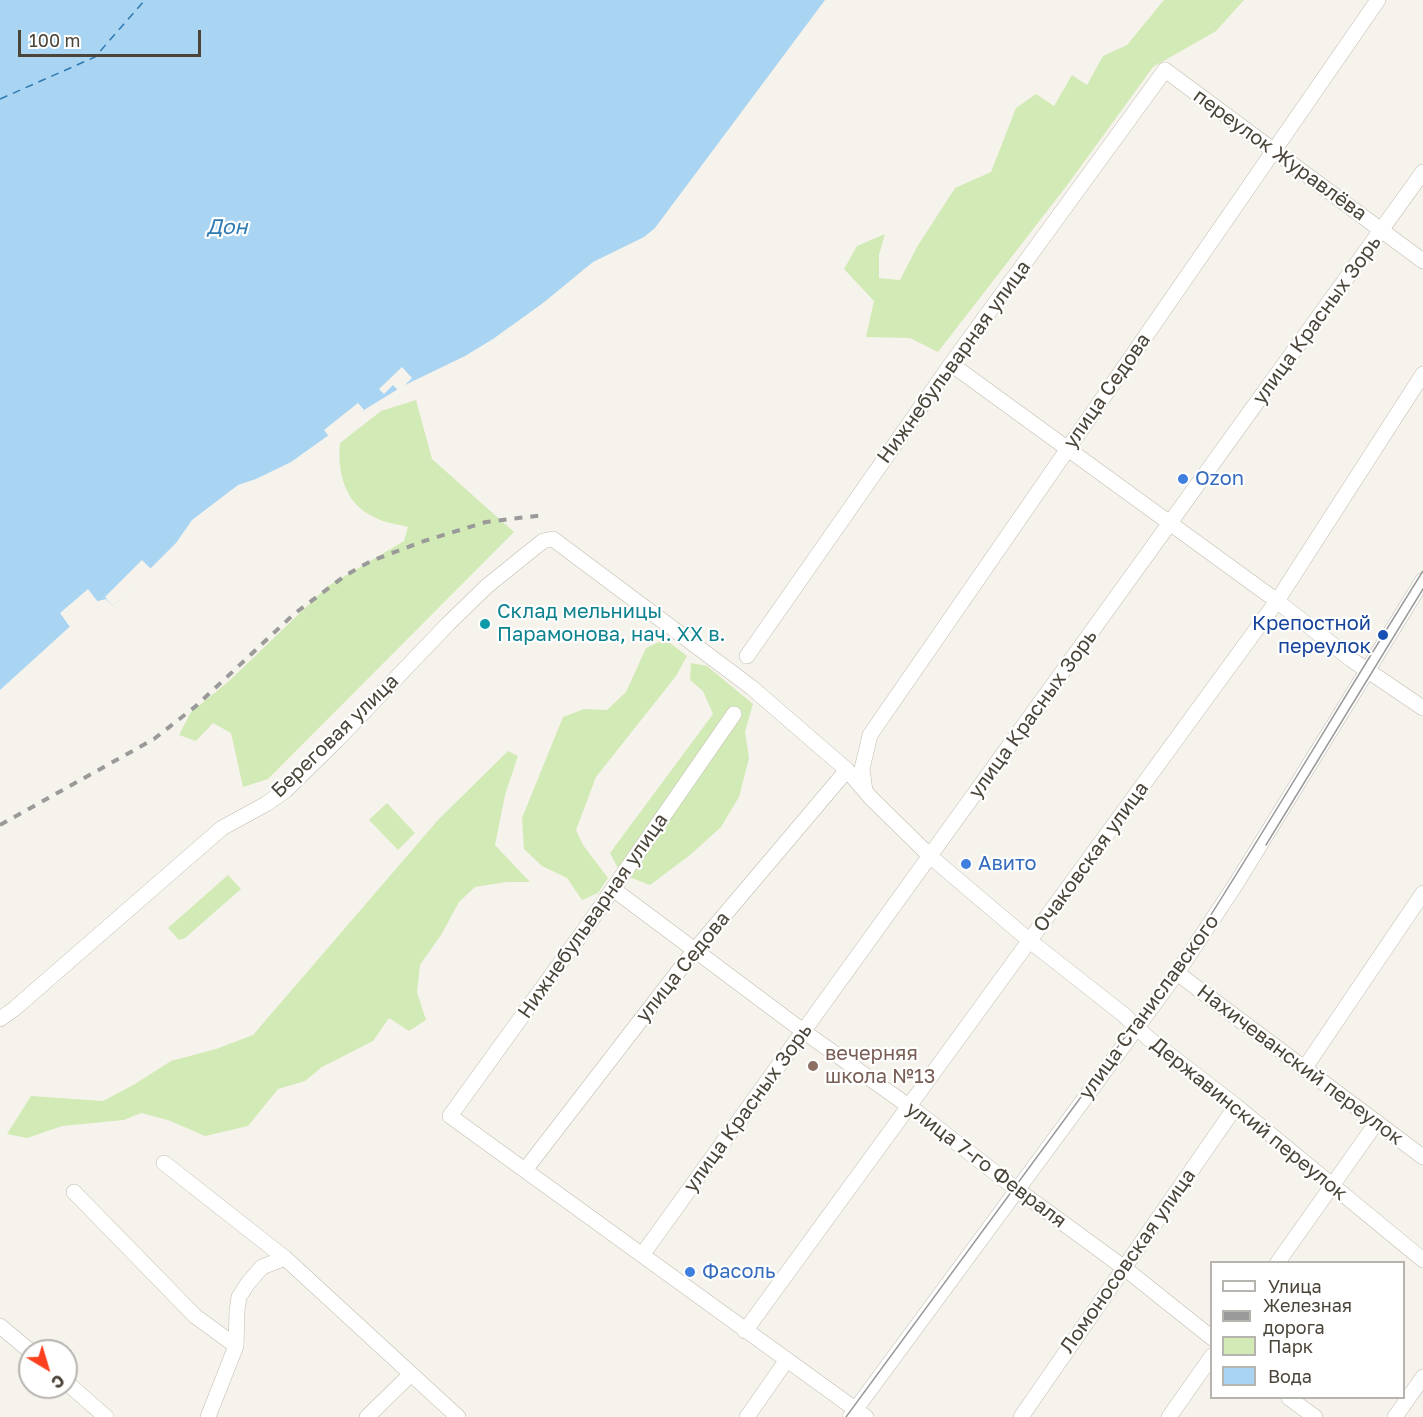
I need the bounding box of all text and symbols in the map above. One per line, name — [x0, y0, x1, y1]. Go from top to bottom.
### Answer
scale bar — [21, 18, 204, 56]
text: 100 m — [29, 29, 80, 51]
street label: переулок Журавлёва — [1189, 84, 1371, 226]
water label: Дон — [207, 214, 247, 240]
street label: улица Красных Зорь — [1248, 231, 1386, 409]
street label: Нижнебульварная улица — [872, 256, 1036, 468]
street label: улица Седова — [1058, 329, 1156, 453]
place label: Ozon — [1195, 467, 1244, 491]
marker: Ozon — [1176, 472, 1190, 486]
place label: Склад мельницы Парамонова, нач. XX в. — [497, 600, 725, 647]
place label: Крепостной переулок — [1252, 612, 1371, 659]
marker: Склад мельницы Парамонова, нач. XX в. — [478, 617, 492, 631]
street label: улица Красных Зорь — [964, 625, 1102, 803]
marker: Крепостной переулок — [1376, 628, 1390, 642]
street label: Береговая улица — [266, 669, 404, 803]
street label: Очаковская улица — [1028, 777, 1154, 937]
street label: Нижнебульварная улица — [513, 809, 673, 1023]
place label: Авито — [978, 852, 1036, 876]
marker: Авито — [959, 857, 973, 871]
street label: улица Седова — [631, 907, 735, 1027]
street label: улица Станиславского — [1074, 910, 1224, 1104]
street label: Нахичеванский переулок — [1192, 980, 1408, 1150]
street label: улица Красных Зорь — [679, 1019, 817, 1197]
street label: Державинский переулок — [1146, 1032, 1352, 1206]
place label: вечерняя школа №13 — [825, 1042, 935, 1089]
marker: вечерняя школа №13 — [806, 1059, 820, 1073]
street label: улица 7-го Февраля — [901, 1097, 1071, 1233]
street label: Ломоносовская улица — [1055, 1164, 1201, 1358]
place label: Фасоль — [702, 1260, 775, 1284]
legend — [1210, 1261, 1405, 1399]
marker: Фасоль — [683, 1265, 697, 1279]
text: Улица — [1268, 1275, 1322, 1297]
text: Железная дорога — [1263, 1294, 1352, 1338]
text: Парк — [1268, 1335, 1313, 1357]
north arrow — [18, 1339, 78, 1399]
text: Вода — [1268, 1365, 1312, 1387]
text: С — [47, 1370, 68, 1393]

